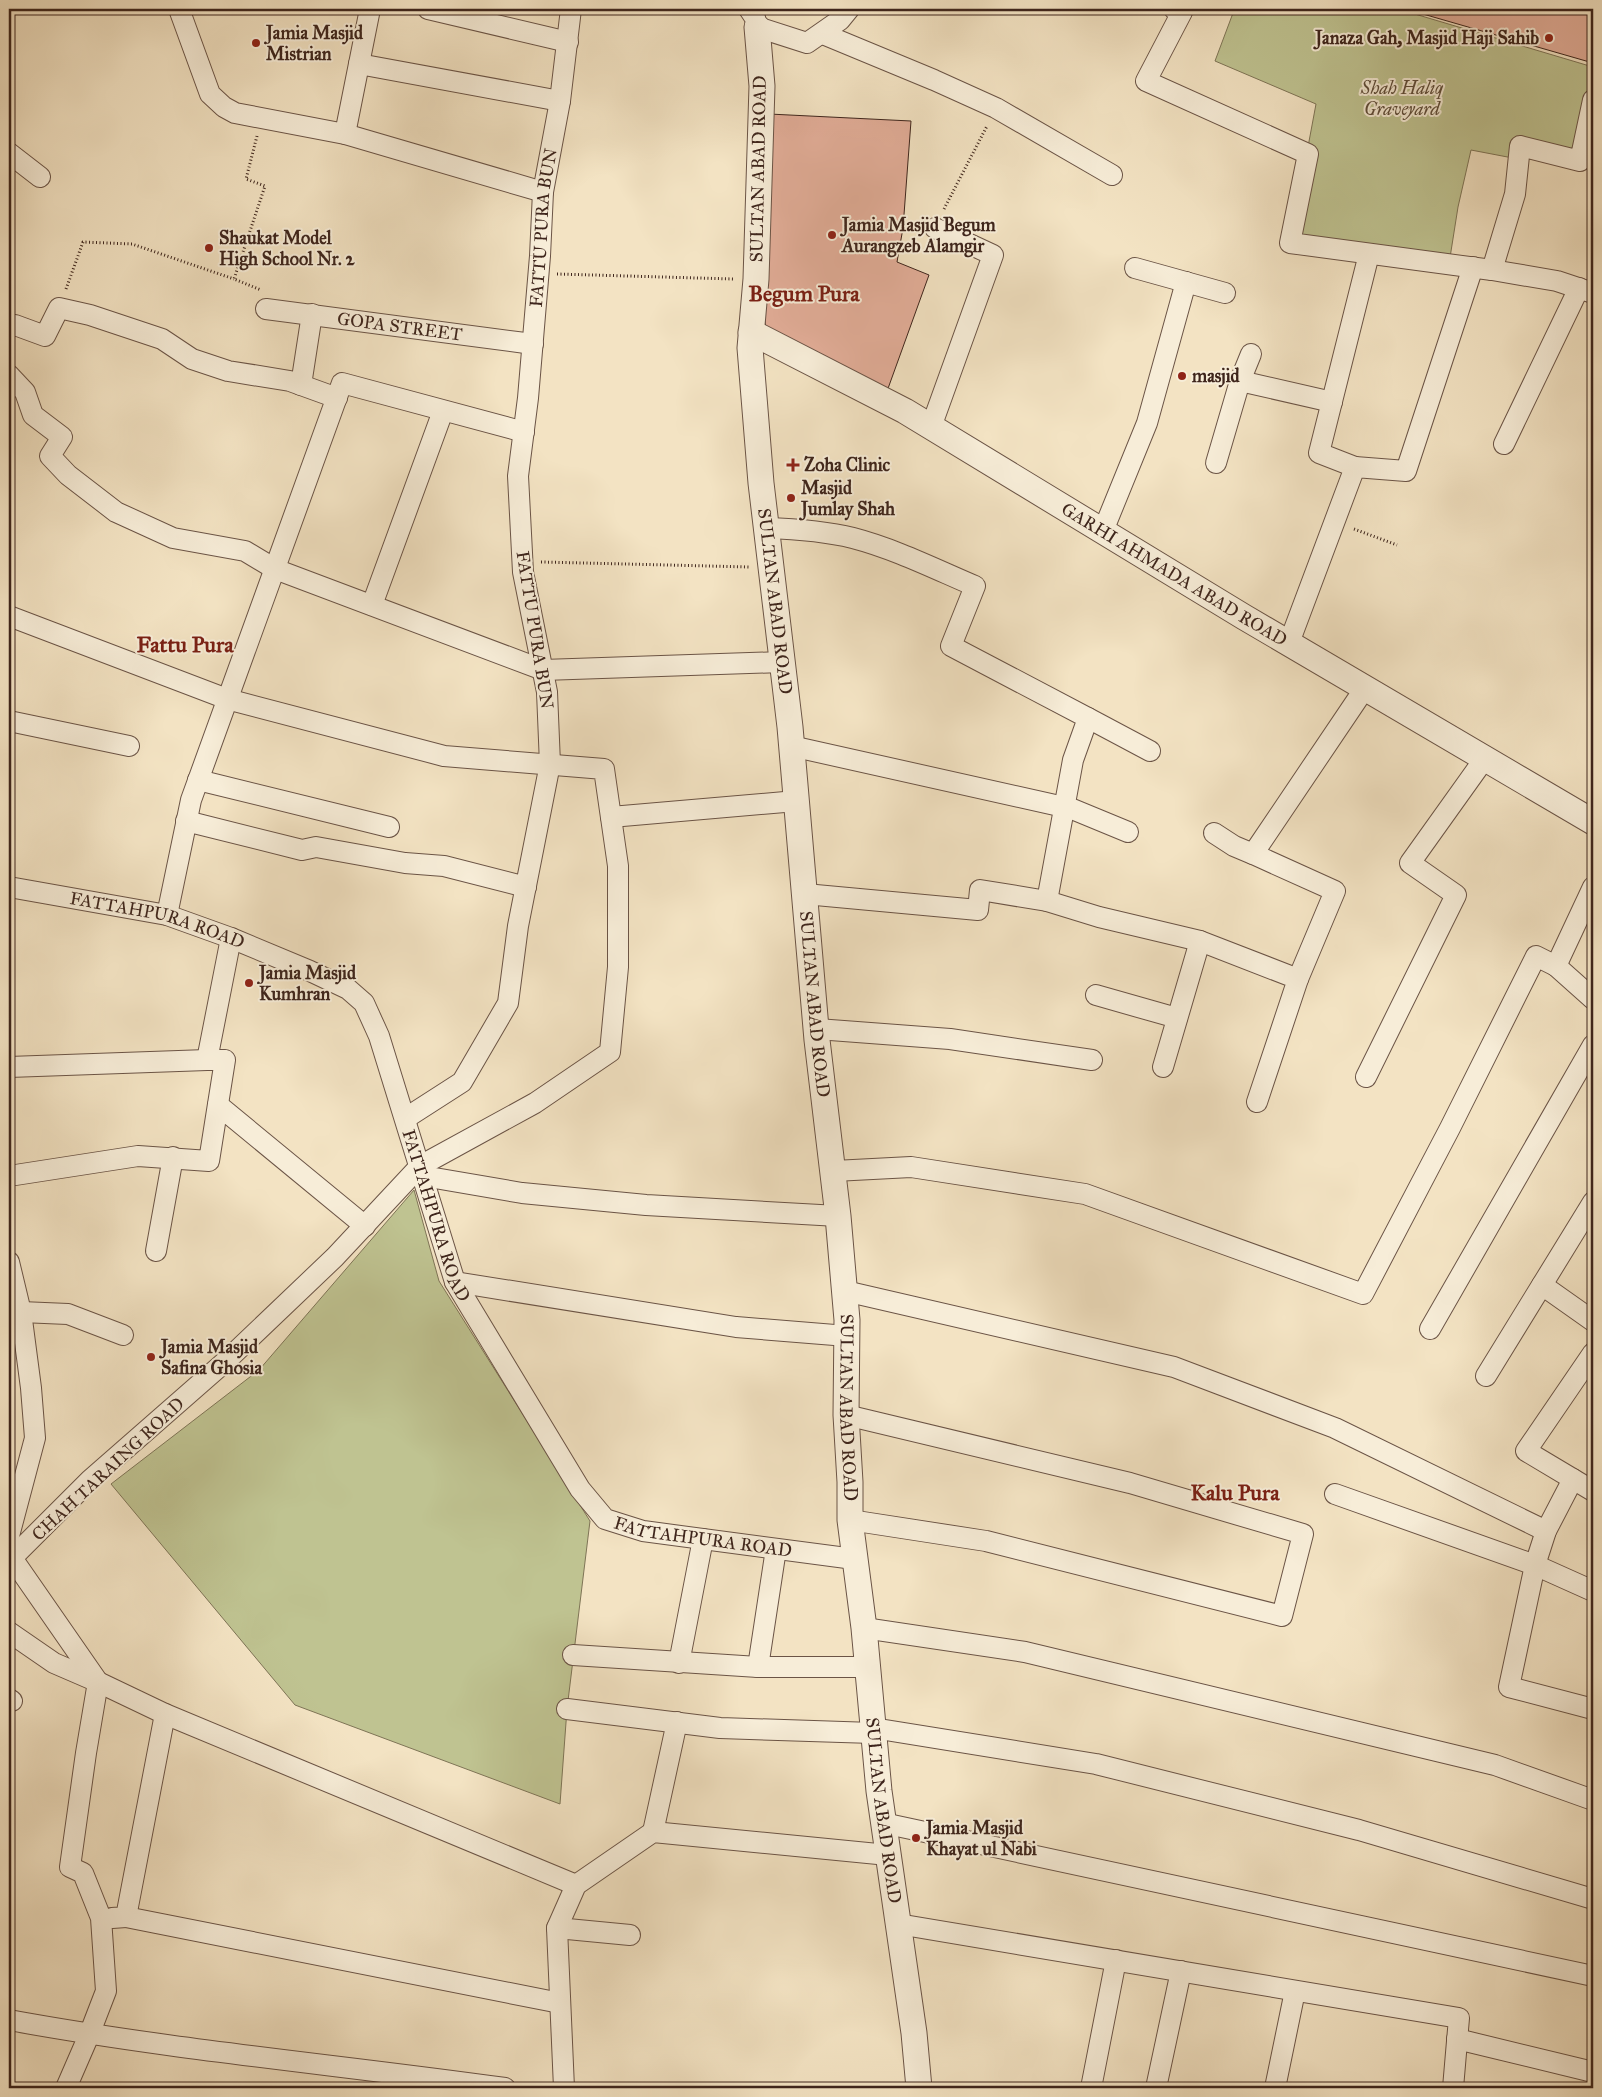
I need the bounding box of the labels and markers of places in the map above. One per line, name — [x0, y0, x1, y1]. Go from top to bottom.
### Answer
place label: Jamia Masjid Mistrian — [264, 22, 364, 65]
place label: Janaza Gah, Masjid Haji Sahib — [1313, 27, 1539, 50]
marker: Janaza Gah, Masjid Haji Sahib — [1543, 32, 1555, 44]
marker: Jamia Masjid Mistrian — [250, 37, 262, 49]
place label: Jamia Masjid Begum Aurangzeb Alamgir — [840, 214, 996, 258]
place label: Shaukat Model High School Nr. 2 — [219, 227, 356, 271]
marker: Jamia Masjid Begum Aurangzeb Alamgir — [826, 229, 838, 241]
marker: Shaukat Model High School Nr. 2 — [203, 242, 215, 254]
place label: masjid — [1191, 365, 1241, 388]
marker: masjid — [1176, 370, 1188, 382]
place label: Zoha Clinic — [804, 454, 891, 476]
marker: Zoha Clinic — [786, 458, 800, 472]
place label: Masjid Jumlay Shah — [799, 477, 896, 521]
marker: Masjid Jumlay Shah — [785, 492, 797, 504]
place label: Jamia Masjid Kumhran — [257, 962, 357, 1005]
marker: Jamia Masjid Kumhran — [243, 977, 255, 989]
place label: Jamia Masjid Safina Ghosia — [159, 1336, 262, 1379]
marker: Jamia Masjid Safina Ghosia — [145, 1351, 157, 1363]
place label: Jamia Masjid Khayat ul Nabi — [924, 1817, 1038, 1861]
marker: Jamia Masjid Khayat ul Nabi — [910, 1832, 922, 1844]

